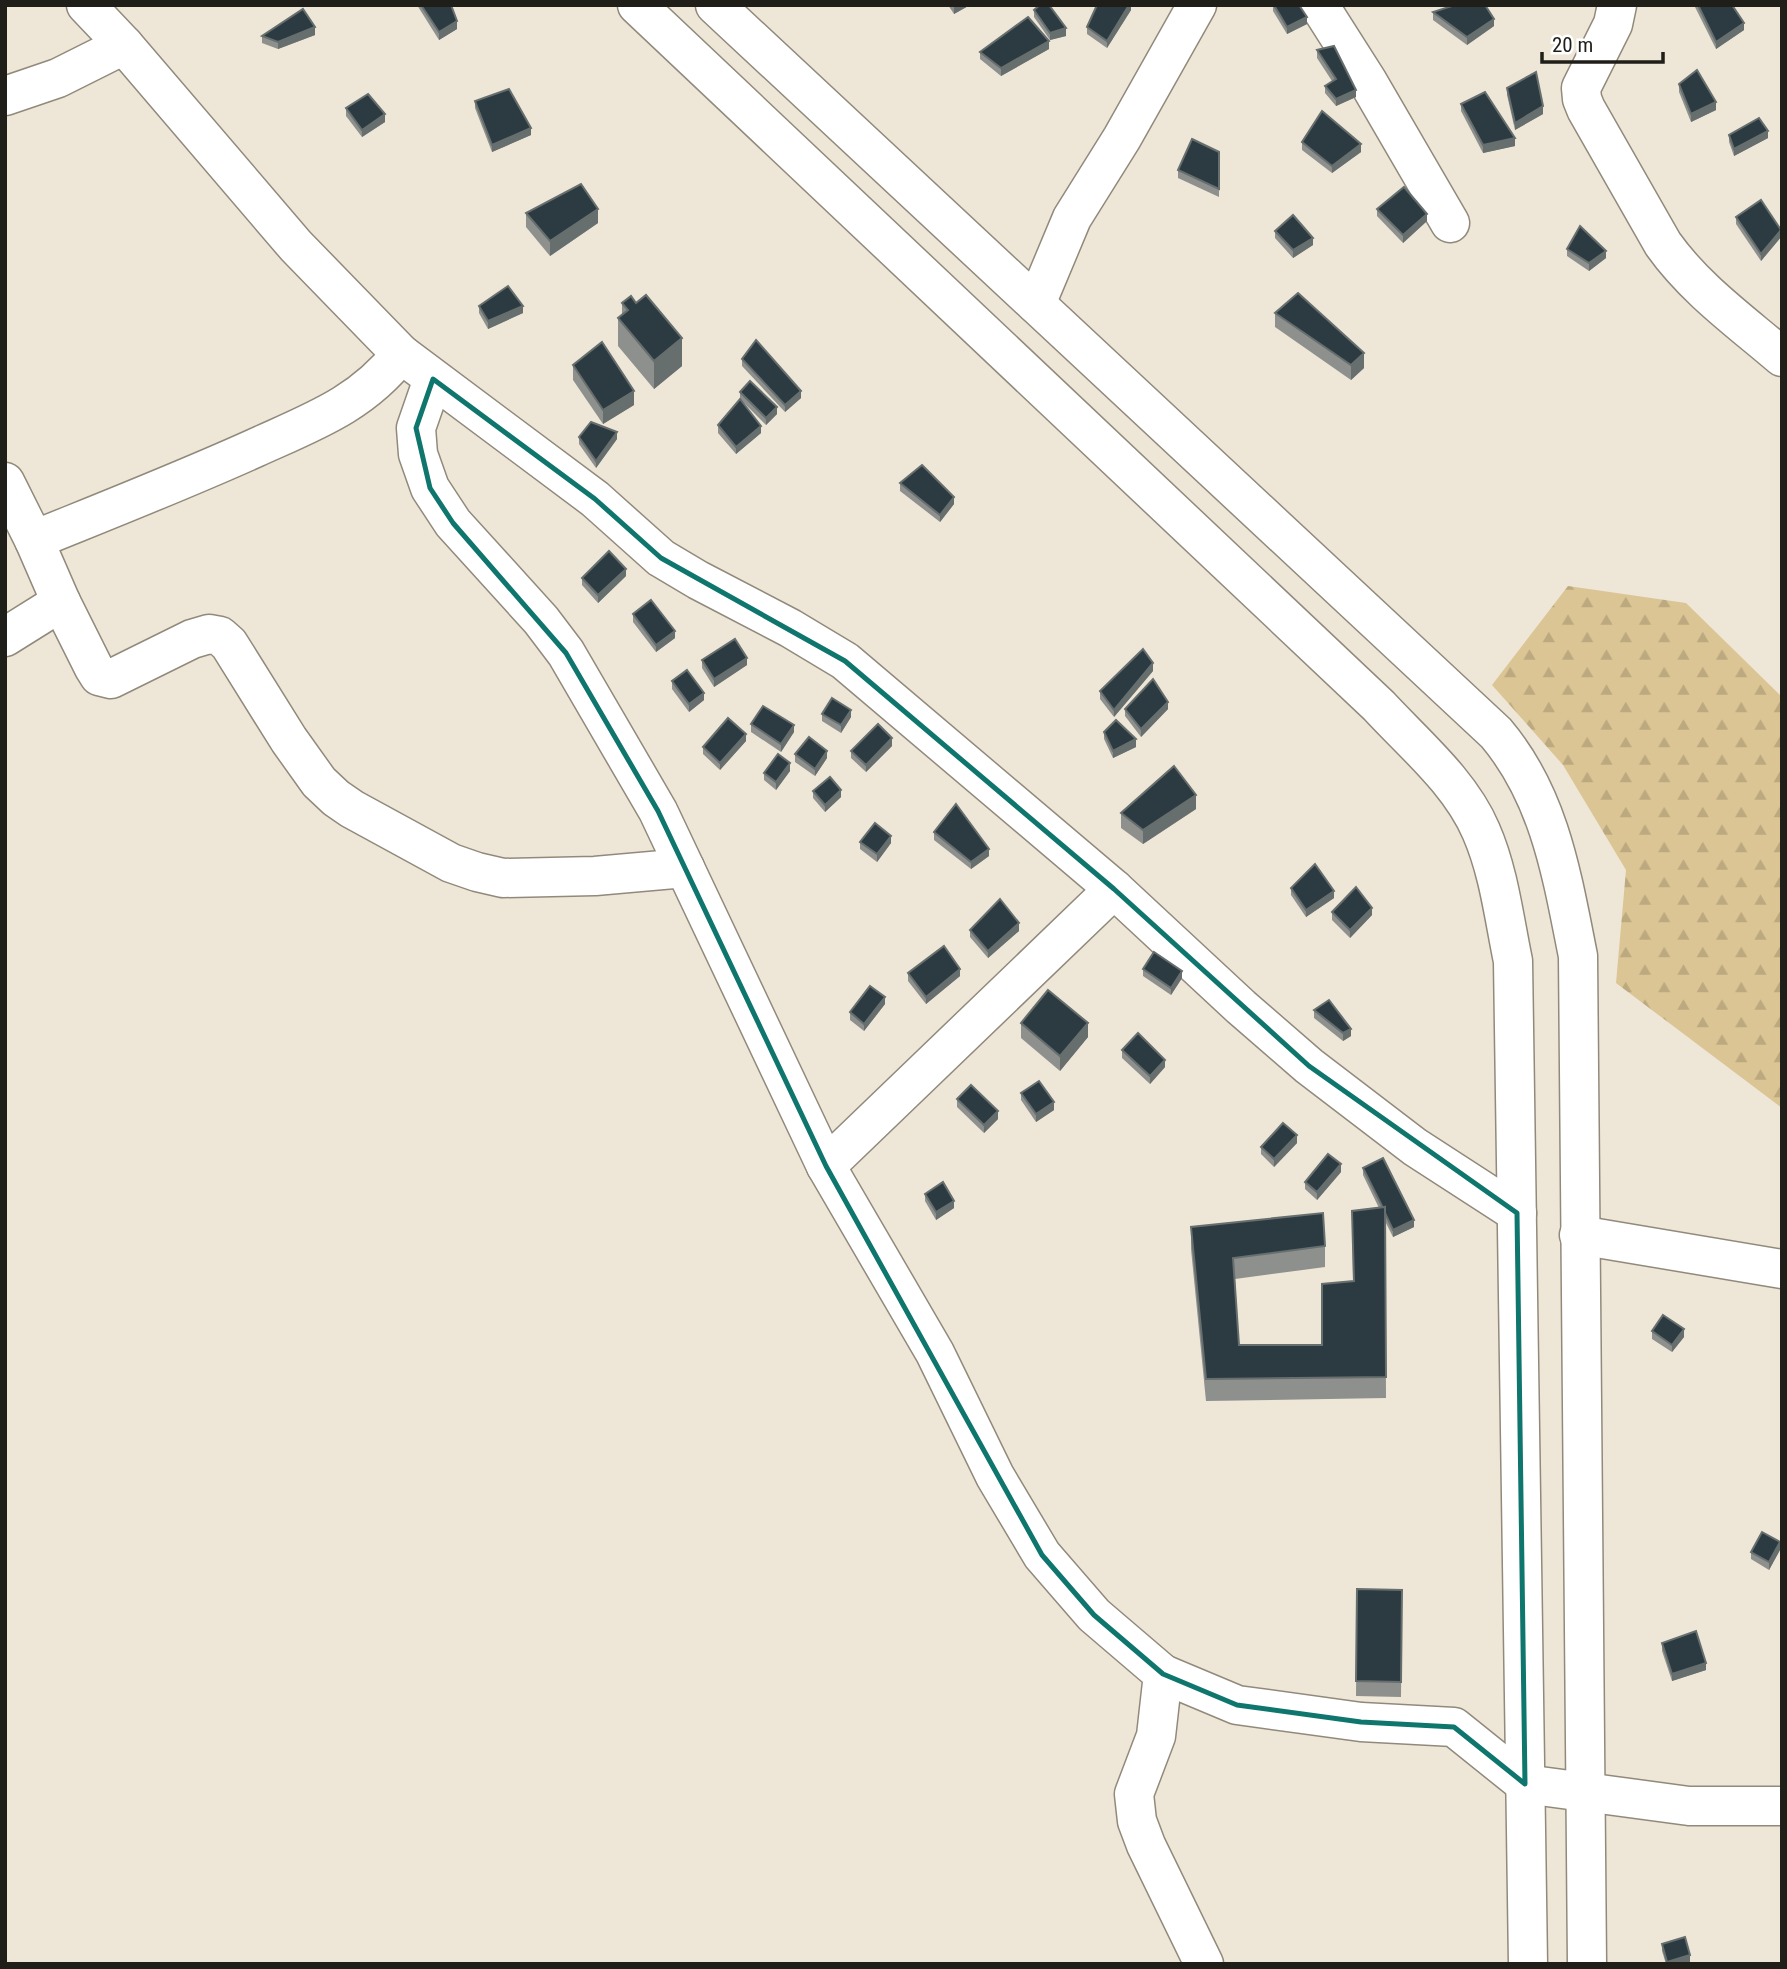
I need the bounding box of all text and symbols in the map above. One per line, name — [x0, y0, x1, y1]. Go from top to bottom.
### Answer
scale bar — [1542, 21, 1663, 65]
text: 20 m — [1552, 33, 1593, 57]

